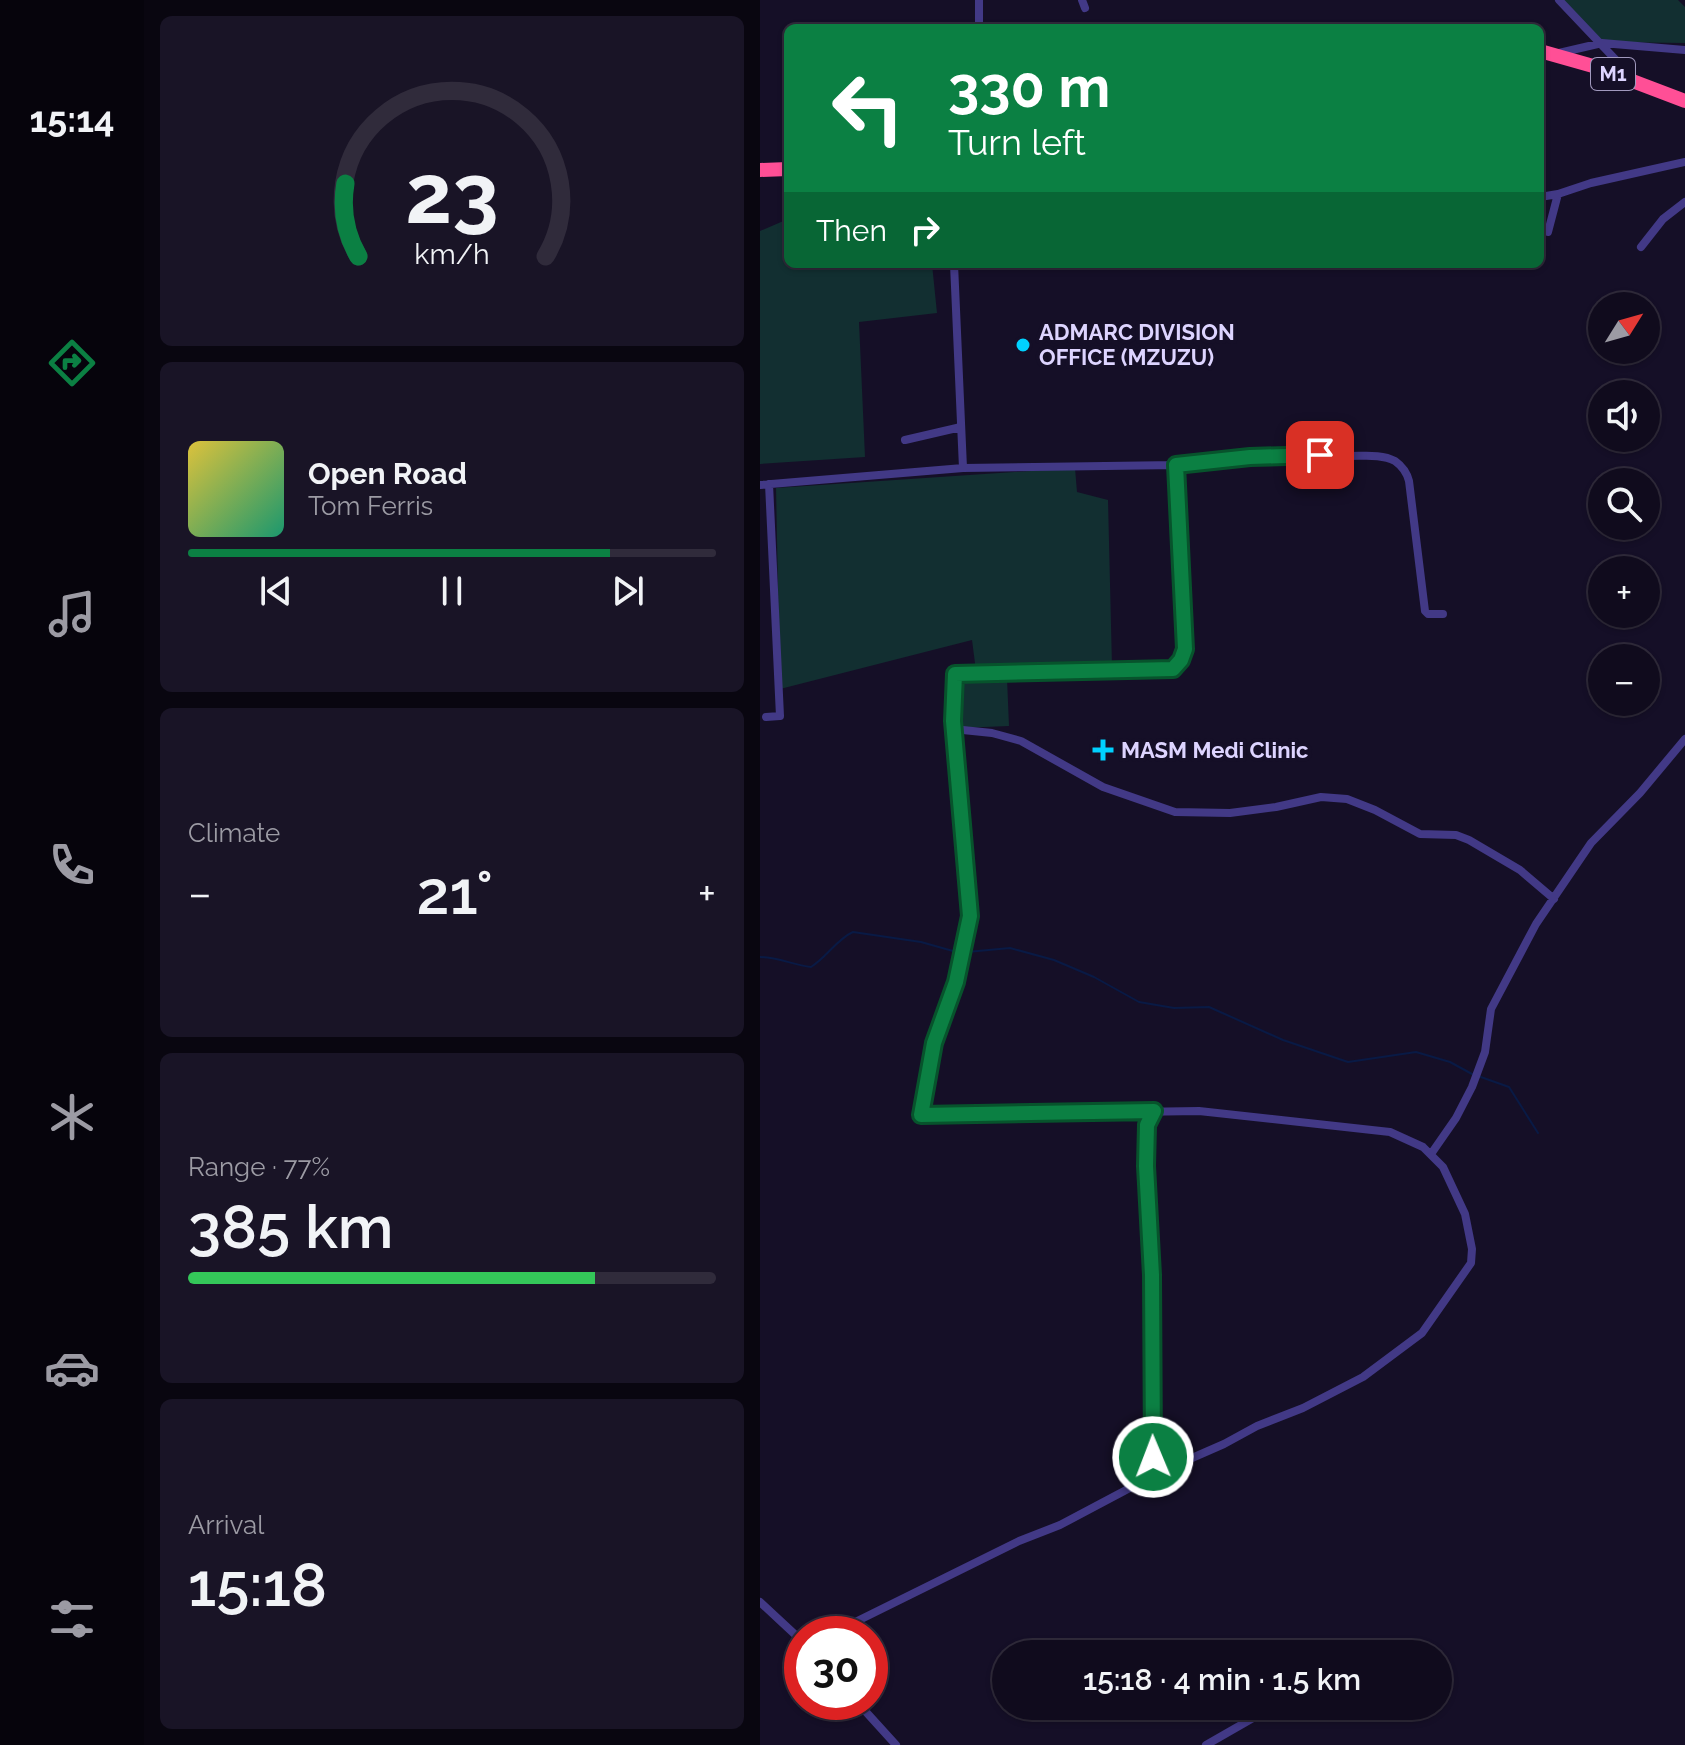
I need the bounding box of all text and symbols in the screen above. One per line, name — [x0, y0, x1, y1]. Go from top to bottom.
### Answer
text: 330 m — [948, 54, 1110, 120]
icon: left — [816, 56, 920, 160]
road number: M1 — [1591, 58, 1635, 90]
text: 15:14 — [30, 98, 114, 140]
text: Turn left — [948, 121, 1086, 163]
text: 23 — [405, 144, 499, 241]
icon: right — [903, 208, 947, 252]
text: Then — [816, 213, 887, 248]
text: km/h — [414, 237, 490, 271]
north arrow — [1588, 292, 1660, 364]
map controls — [1588, 292, 1660, 716]
place label: ADMARC DIVISION OFFICE (MZUZU) — [1039, 319, 1235, 370]
icon: directions — [44, 335, 100, 391]
marker: ADMARC DIVISION OFFICE (MZUZU) — [1014, 336, 1032, 354]
button: sound — [1588, 380, 1660, 452]
pin — [1286, 421, 1354, 489]
icon: arrive — [1298, 433, 1342, 477]
text: Open Road — [308, 456, 467, 491]
button: search — [1588, 468, 1660, 540]
text: Tom Ferris — [308, 491, 433, 521]
button: + — [1588, 556, 1660, 628]
icon: previous — [254, 569, 298, 613]
icon: pause — [430, 569, 474, 613]
icon: next — [606, 569, 650, 613]
icon: music — [44, 586, 100, 642]
button: − — [1588, 644, 1660, 716]
place label: MASM Medi Clinic — [1121, 737, 1308, 763]
marker: MASM Medi Clinic — [1092, 739, 1114, 761]
text: Climate — [188, 818, 280, 848]
icon: phone — [44, 837, 100, 893]
text: 21° — [416, 858, 493, 928]
text: − — [188, 868, 212, 919]
text: + — [698, 868, 716, 919]
icon: climate — [44, 1089, 100, 1145]
text: Range · 77% — [188, 1152, 330, 1182]
text: 385 km — [188, 1192, 393, 1262]
icon: car — [44, 1340, 100, 1396]
position arrow — [1111, 1415, 1195, 1499]
text: Arrival — [188, 1510, 264, 1540]
text: 15:18 — [188, 1550, 327, 1620]
icon: filters — [44, 1591, 100, 1647]
speed limit sign: 30 — [784, 1616, 888, 1720]
text: 15:18 · 4 min · 1.5 km — [1083, 1662, 1361, 1697]

